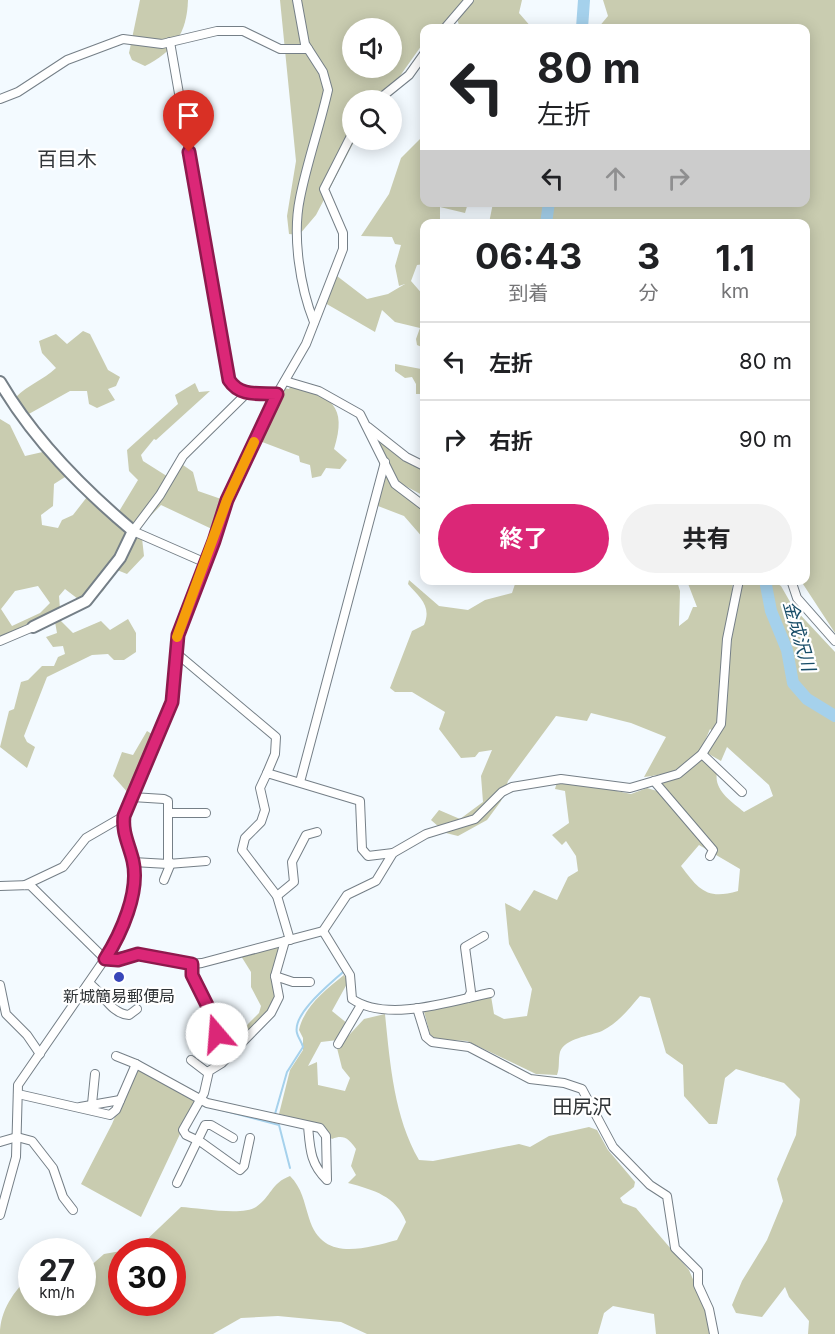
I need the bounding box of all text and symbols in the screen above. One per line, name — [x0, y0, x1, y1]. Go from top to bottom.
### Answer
map controls — [342, 18, 402, 150]
button: sound — [342, 18, 402, 78]
text: 80 m — [537, 42, 641, 93]
icon: left — [438, 48, 516, 126]
pin — [163, 90, 214, 152]
button: search — [342, 90, 402, 150]
text: 左折 — [537, 98, 591, 131]
icon: arrive — [172, 99, 205, 132]
district label: 百目木 — [37, 147, 97, 171]
icon: left — [536, 162, 569, 195]
icon: ahead — [599, 162, 632, 195]
icon: right — [662, 162, 695, 195]
text: 06:43 — [475, 234, 582, 278]
text: 3 — [637, 234, 660, 278]
text: 1.1 — [715, 236, 755, 280]
text: km — [721, 279, 749, 303]
text: 到着 — [509, 281, 549, 305]
text: 分 — [639, 281, 659, 305]
icon: left — [438, 345, 471, 378]
text: 80 m — [739, 348, 792, 374]
text: 左折 — [489, 350, 533, 376]
icon: right — [438, 423, 471, 456]
text: 90 m — [739, 426, 792, 452]
text: 右折 — [489, 428, 533, 454]
button: 終了 — [438, 504, 609, 573]
button: 共有 — [621, 504, 792, 573]
water label: 金成沢川 — [779, 598, 820, 675]
marker: 新城簡易郵便局 — [112, 970, 126, 984]
place label: 新城簡易郵便局 — [63, 986, 175, 1006]
position arrow — [185, 1002, 249, 1066]
district label: 田尻沢 — [552, 1095, 612, 1119]
speed limit sign: 30 — [108, 1238, 186, 1316]
text: 27 — [39, 1252, 75, 1288]
text: km/h — [39, 1283, 75, 1302]

